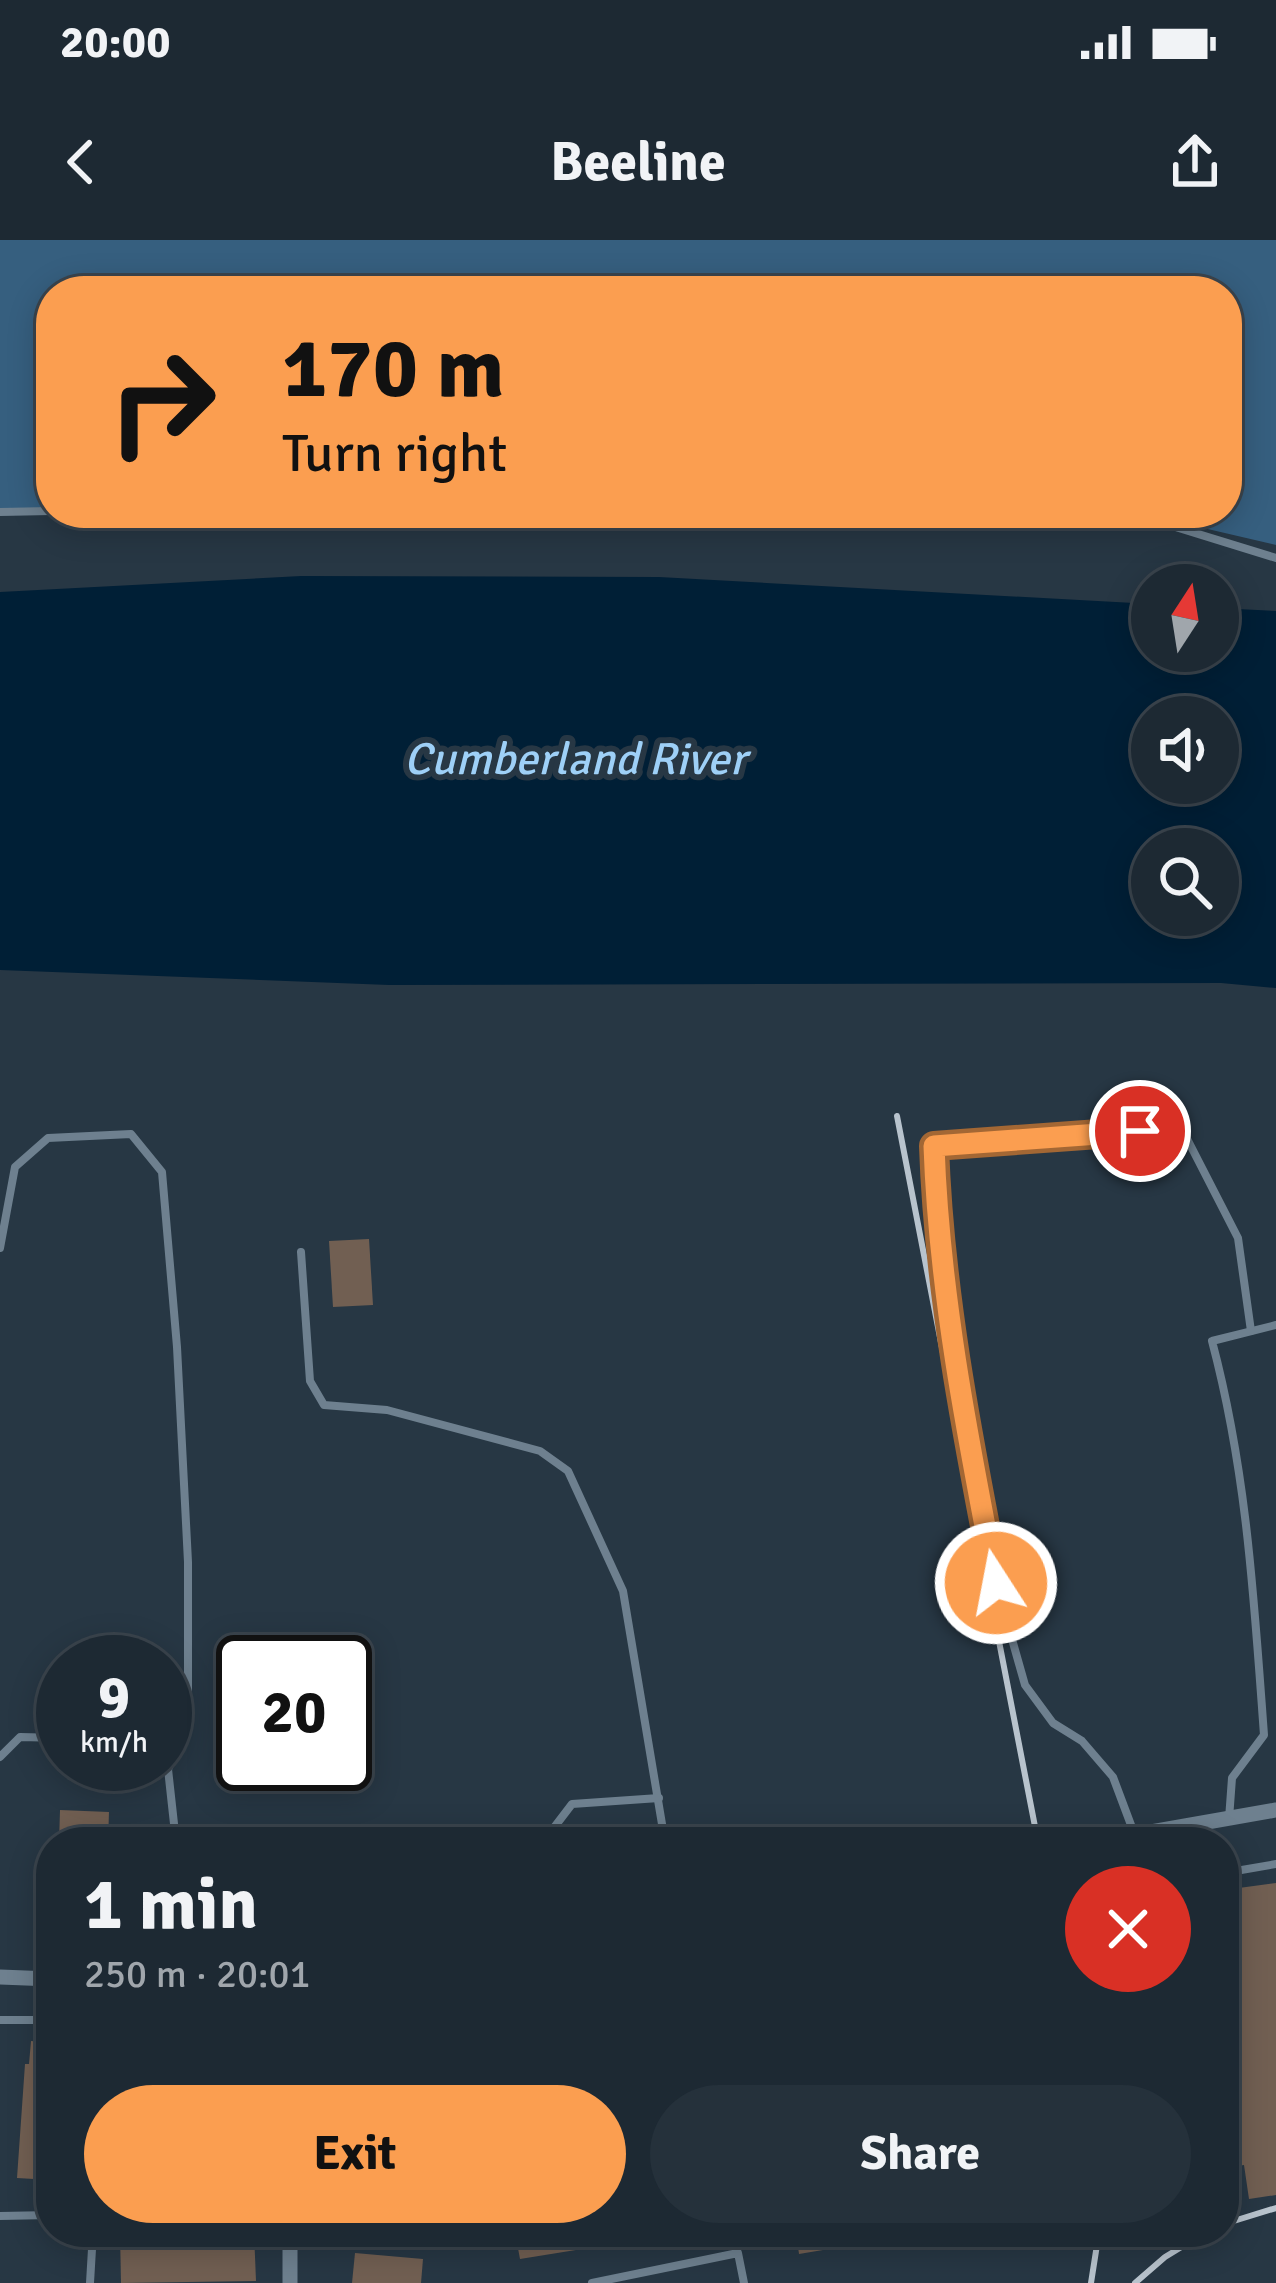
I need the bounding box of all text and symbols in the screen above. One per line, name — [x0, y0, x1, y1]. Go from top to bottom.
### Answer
text: 20:00 — [60, 15, 170, 70]
icon: back — [48, 129, 114, 195]
text: Beeline — [550, 129, 726, 196]
icon: share — [1162, 129, 1228, 195]
text: 170 m — [282, 317, 504, 421]
icon: right — [84, 324, 240, 480]
text: Turn right — [282, 420, 507, 487]
north arrow — [1131, 564, 1239, 672]
map controls — [1131, 564, 1239, 936]
button: sound — [1131, 696, 1239, 804]
water label: Cumberland River — [404, 732, 752, 787]
button: search — [1131, 828, 1239, 936]
pin — [1089, 1080, 1191, 1182]
icon: arrive — [1107, 1098, 1173, 1164]
position arrow — [933, 1520, 1059, 1646]
speed limit sign: 20 — [216, 1635, 372, 1791]
text: 9 — [98, 1661, 130, 1735]
text: km/h — [80, 1724, 148, 1761]
text: 1 min — [84, 1860, 258, 1949]
button: close — [1065, 1866, 1191, 1992]
text: 250 m · 20:01 — [84, 1950, 311, 1998]
button: Exit — [84, 2085, 626, 2223]
button: Share — [650, 2085, 1191, 2223]

